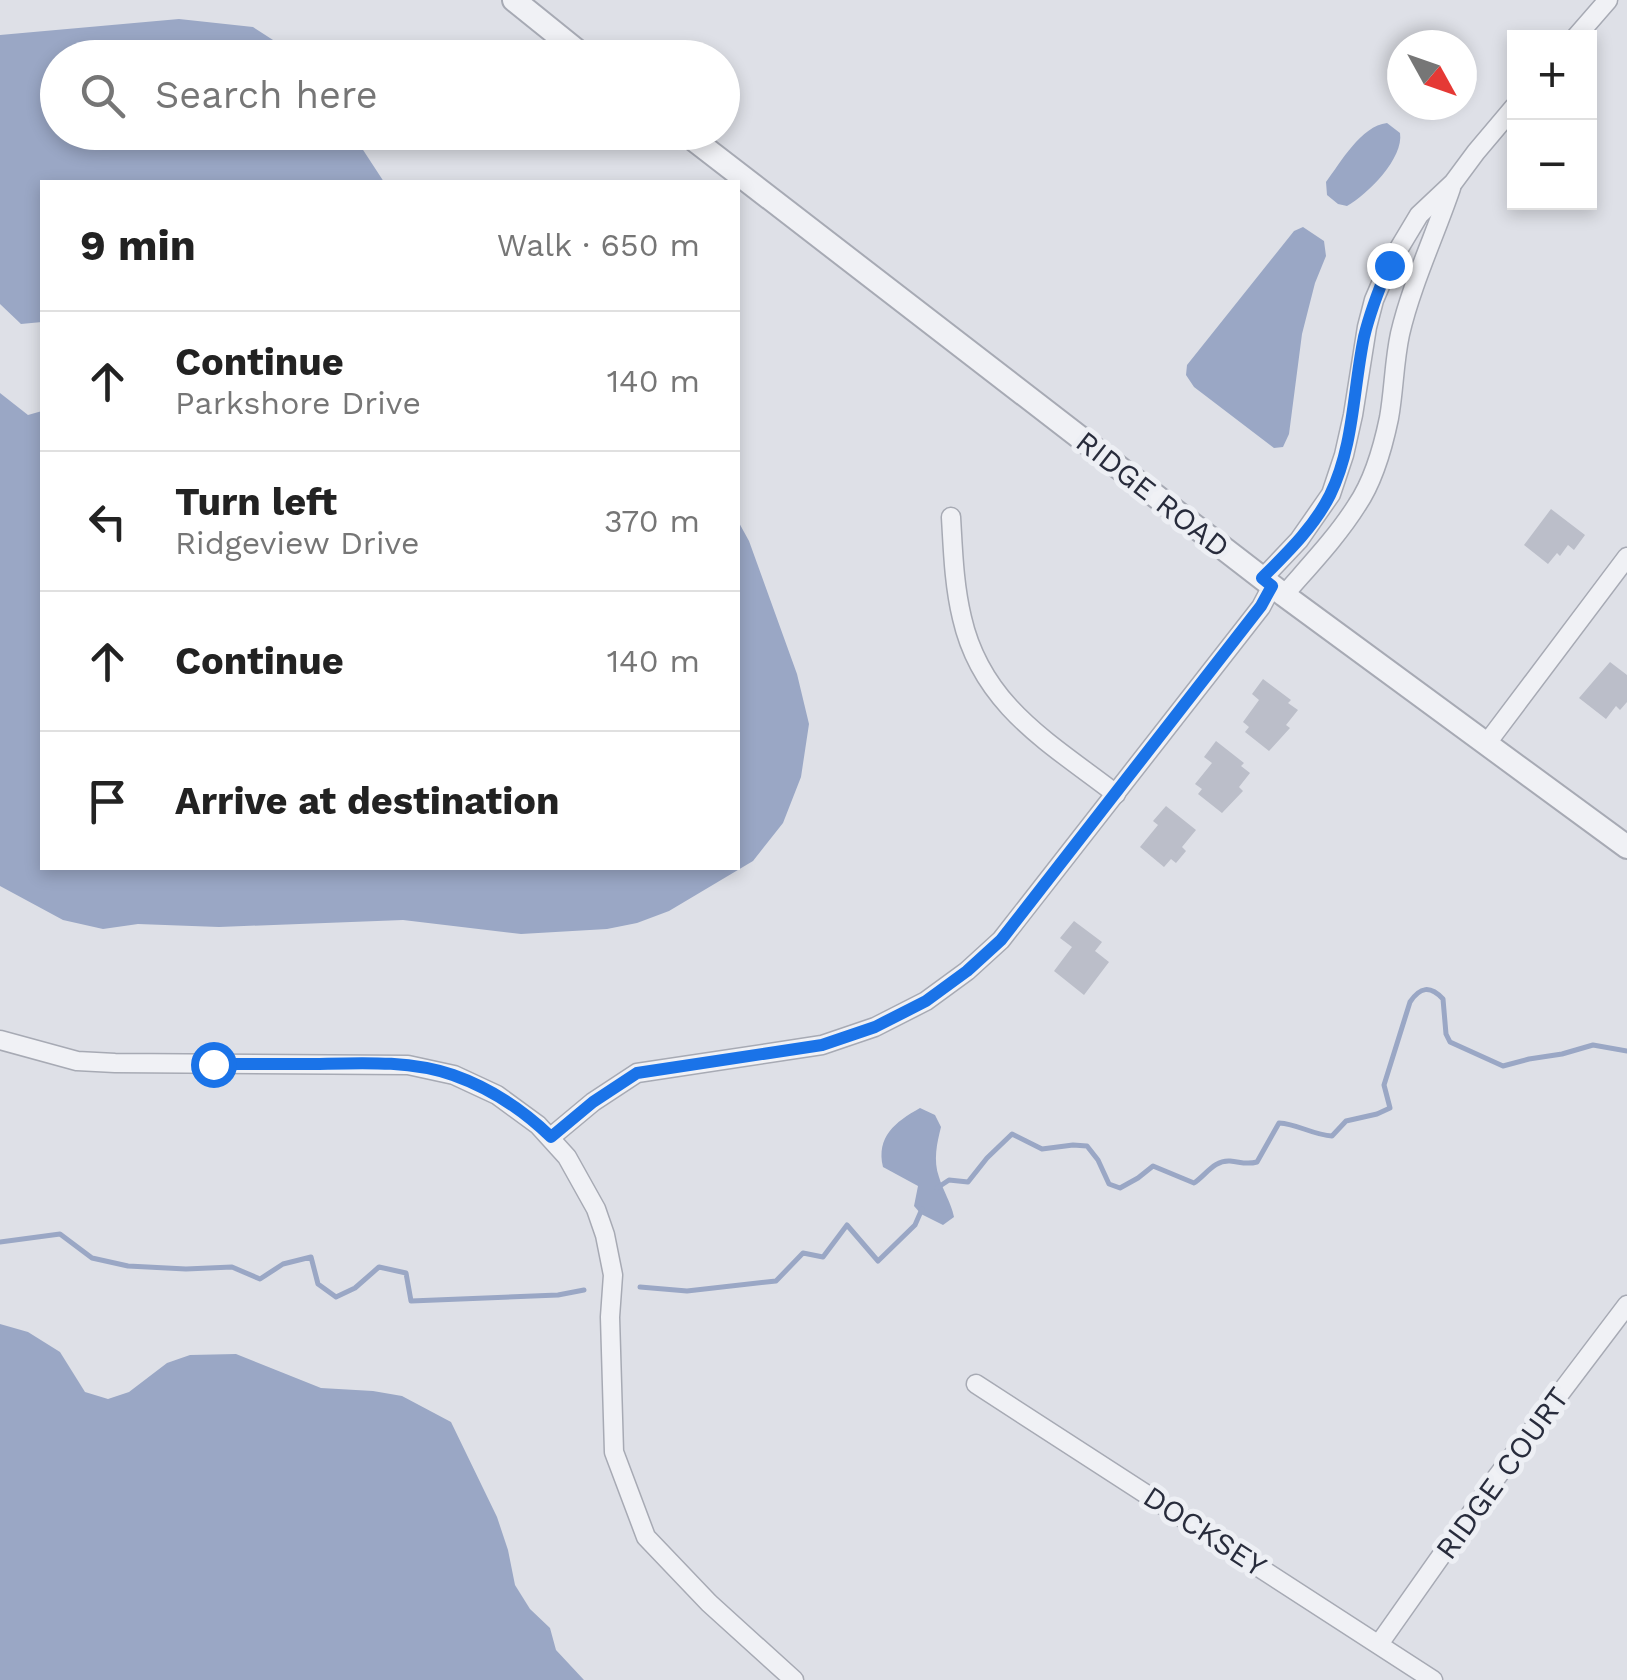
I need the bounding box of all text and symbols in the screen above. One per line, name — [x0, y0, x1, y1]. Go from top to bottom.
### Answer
north arrow — [1387, 30, 1477, 120]
map controls — [1507, 30, 1597, 210]
button: + — [1507, 30, 1597, 120]
search box — [40, 40, 740, 150]
icon: search — [75, 68, 130, 123]
text: Search here — [155, 73, 378, 117]
button: − — [1507, 120, 1597, 210]
text: 9 min — [80, 221, 196, 270]
text: Walk · 650 m — [497, 226, 700, 264]
route end — [1367, 243, 1413, 289]
text: Continue — [175, 340, 344, 384]
icon: ahead — [80, 354, 135, 409]
text: 140 m — [607, 362, 700, 400]
text: Parkshore Drive — [175, 384, 421, 422]
street label: RIDGE ROAD — [1070, 423, 1236, 565]
text: Turn left — [175, 480, 337, 524]
icon: left — [80, 494, 135, 549]
text: 370 m — [604, 502, 700, 540]
text: Ridgeview Drive — [175, 524, 420, 562]
icon: ahead — [80, 634, 135, 689]
text: Continue — [175, 639, 344, 683]
text: 140 m — [607, 642, 700, 680]
icon: arrive — [80, 774, 135, 829]
text: Arrive at destination — [175, 779, 560, 823]
route start — [191, 1042, 237, 1088]
street label: RIDGE COURT — [1428, 1380, 1576, 1566]
street label: DOCKSEY — [1137, 1478, 1273, 1584]

